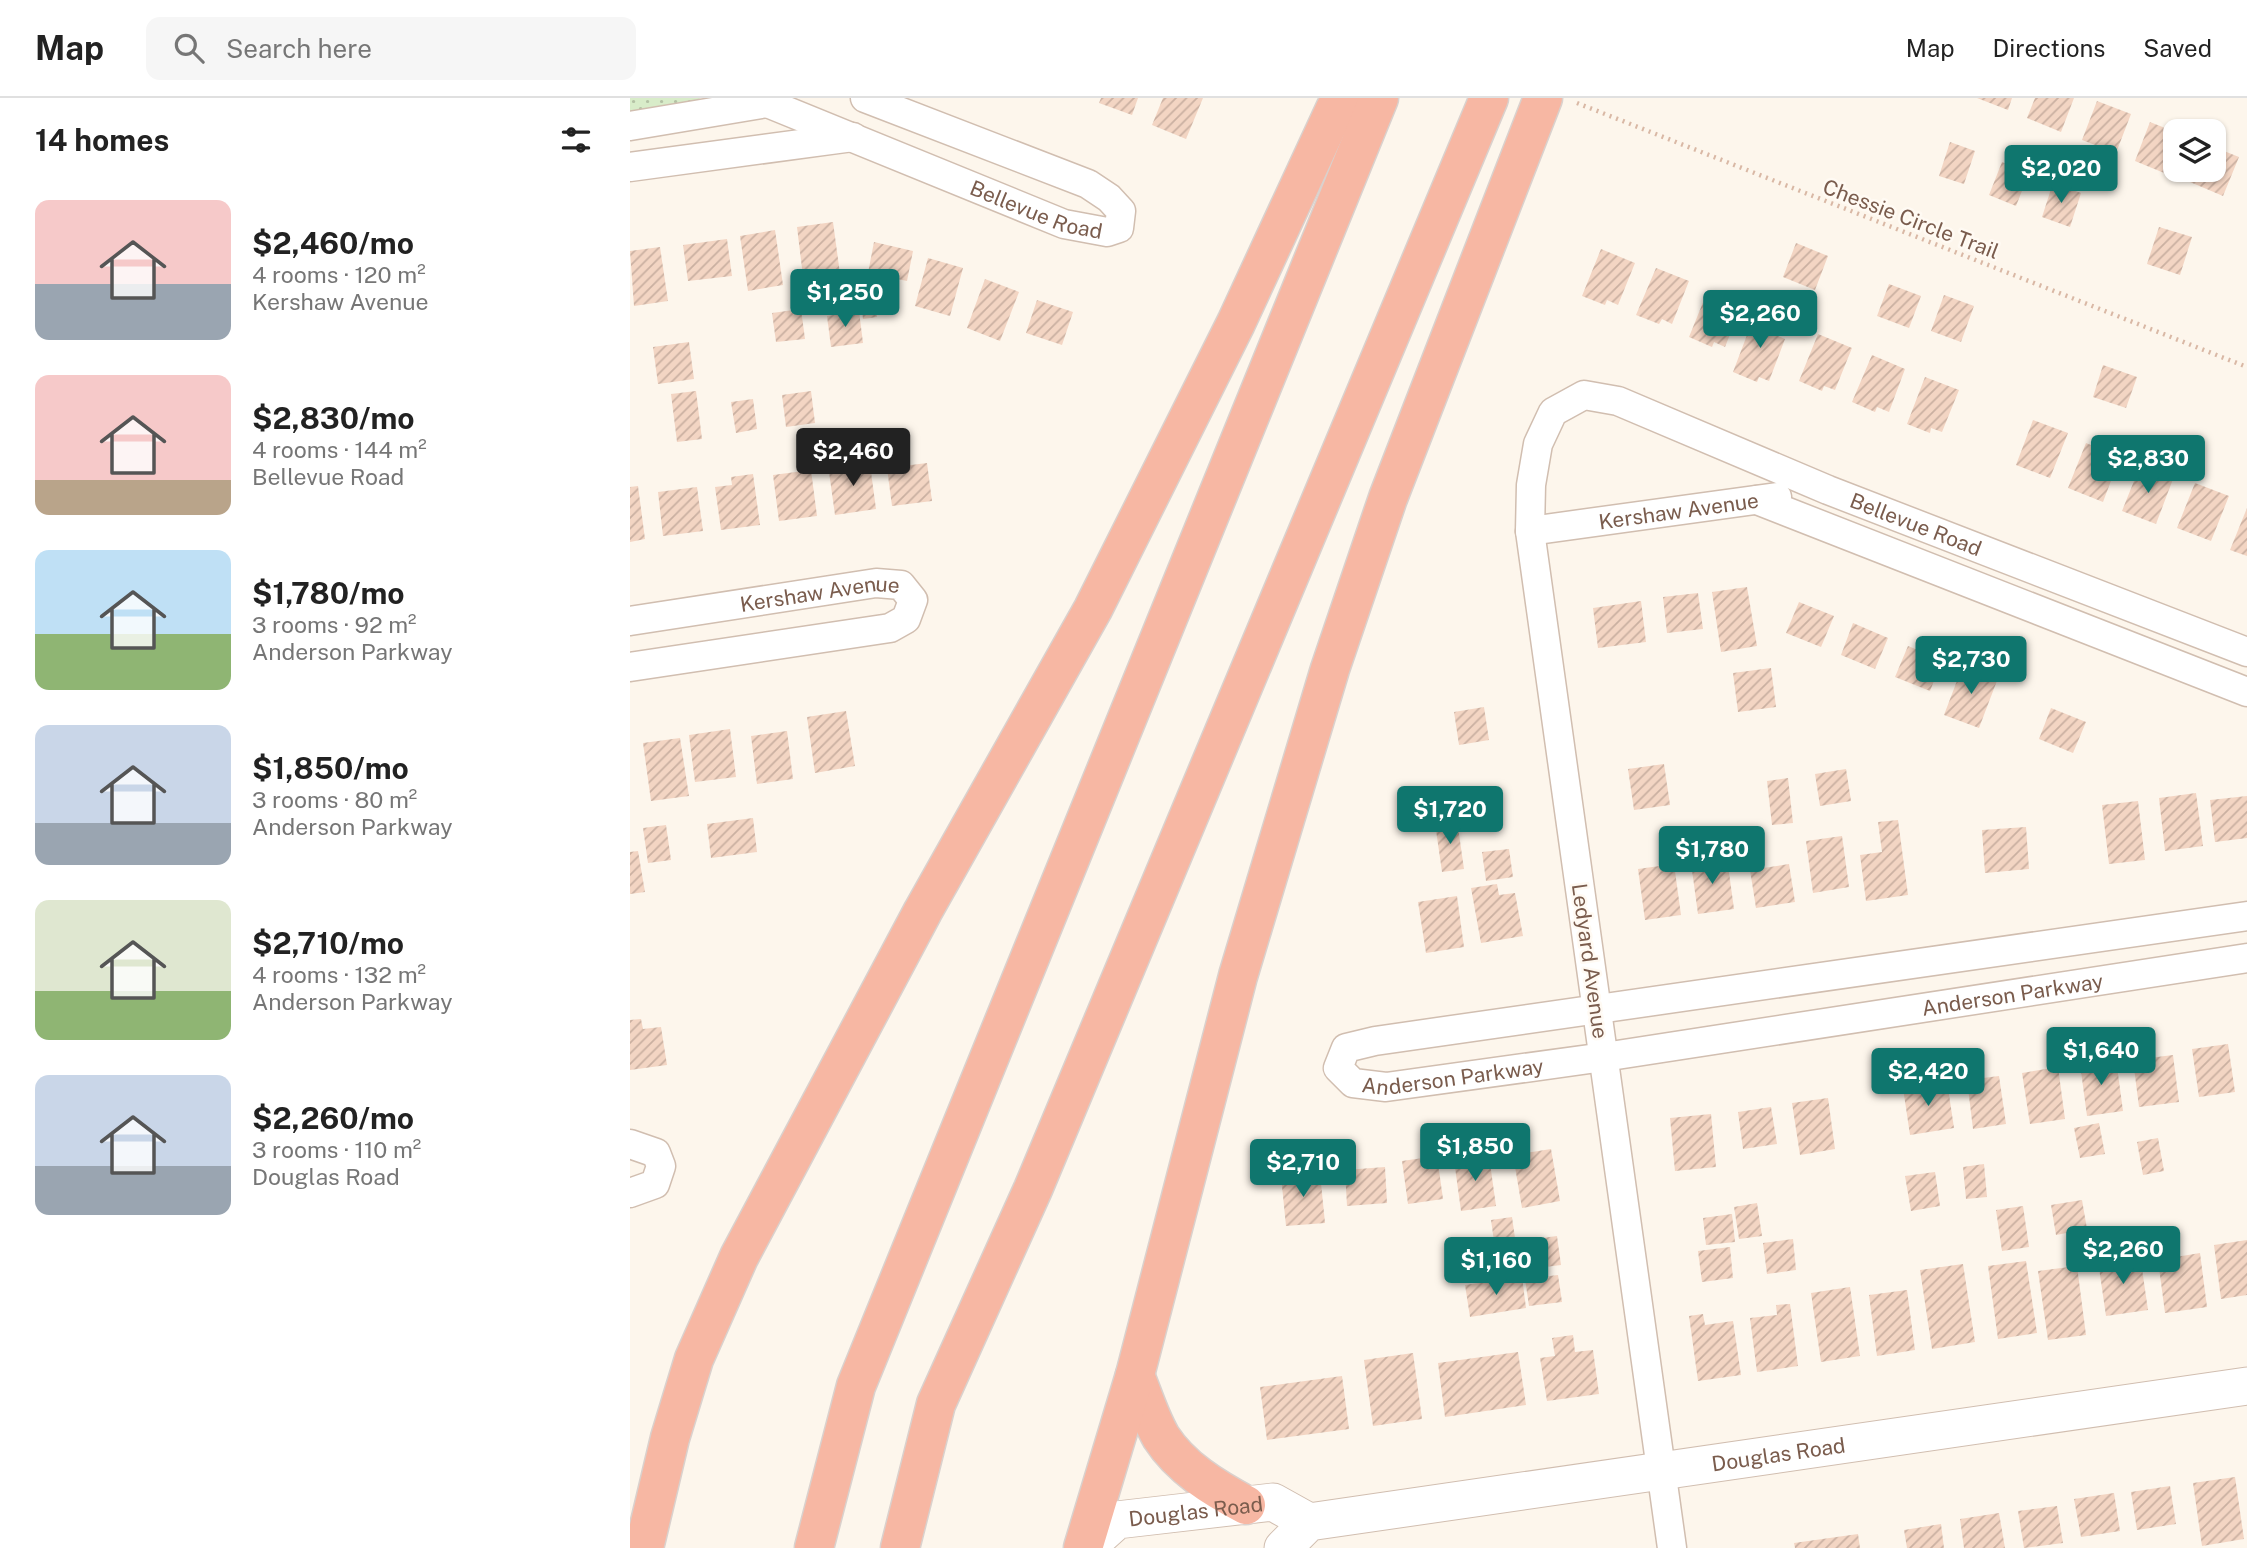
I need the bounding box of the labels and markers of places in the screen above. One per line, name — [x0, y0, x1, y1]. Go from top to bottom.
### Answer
pin: $2,020 — [2004, 146, 2118, 205]
pin: $1,250 — [788, 270, 902, 329]
pin: $2,260 — [1703, 290, 1817, 350]
pin: $2,460 — [796, 428, 910, 488]
pin: $2,830 — [2091, 436, 2205, 495]
pin: $2,730 — [1914, 636, 2028, 696]
pin: $1,720 — [1393, 786, 1507, 846]
pin: $1,780 — [1655, 826, 1769, 886]
pin: $1,640 — [2044, 1028, 2158, 1087]
pin: $2,420 — [1871, 1048, 1985, 1108]
pin: $1,850 — [1418, 1124, 1532, 1183]
pin: $2,710 — [1246, 1140, 1360, 1199]
pin: $2,260 — [2066, 1226, 2180, 1286]
pin: $1,160 — [1439, 1238, 1553, 1297]

